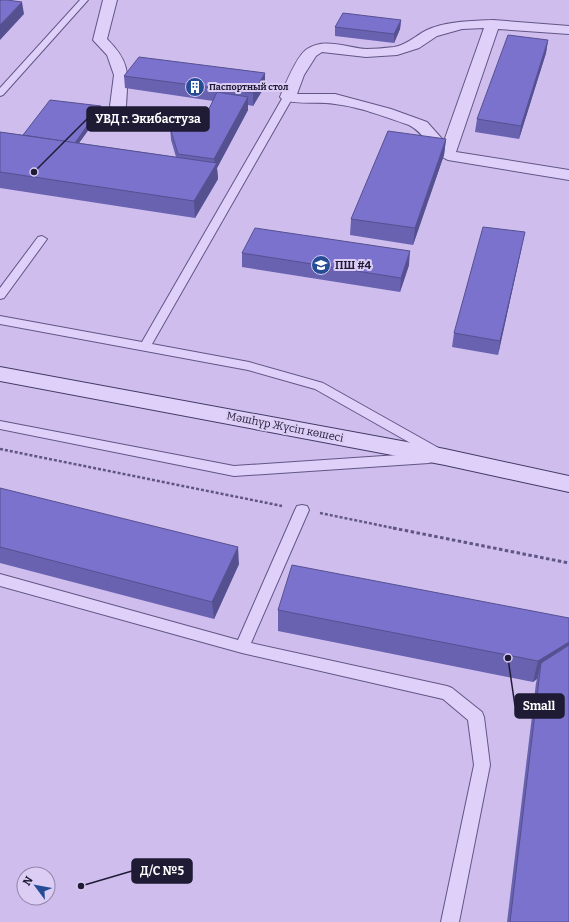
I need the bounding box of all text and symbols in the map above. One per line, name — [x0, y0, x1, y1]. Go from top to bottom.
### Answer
building icon: Паспортный стол — [184, 76, 206, 98]
place label: Паспортный стол — [209, 82, 289, 92]
callout: УВД г. Экибастуза — [87, 107, 209, 131]
text: УВД г. Экибастуза — [95, 112, 201, 126]
school or university icon: ПШ #4 — [310, 254, 332, 276]
place label: ПШ #4 — [335, 259, 372, 272]
street label: Мәшһүр Жүсіп көшесі — [225, 409, 345, 445]
callout: Small — [515, 694, 564, 718]
text: Small — [523, 699, 556, 713]
callout: Д/С №5 — [132, 859, 192, 883]
text: Д/С №5 — [140, 864, 184, 878]
north arrow — [16, 866, 56, 906]
text: N — [20, 873, 36, 888]

